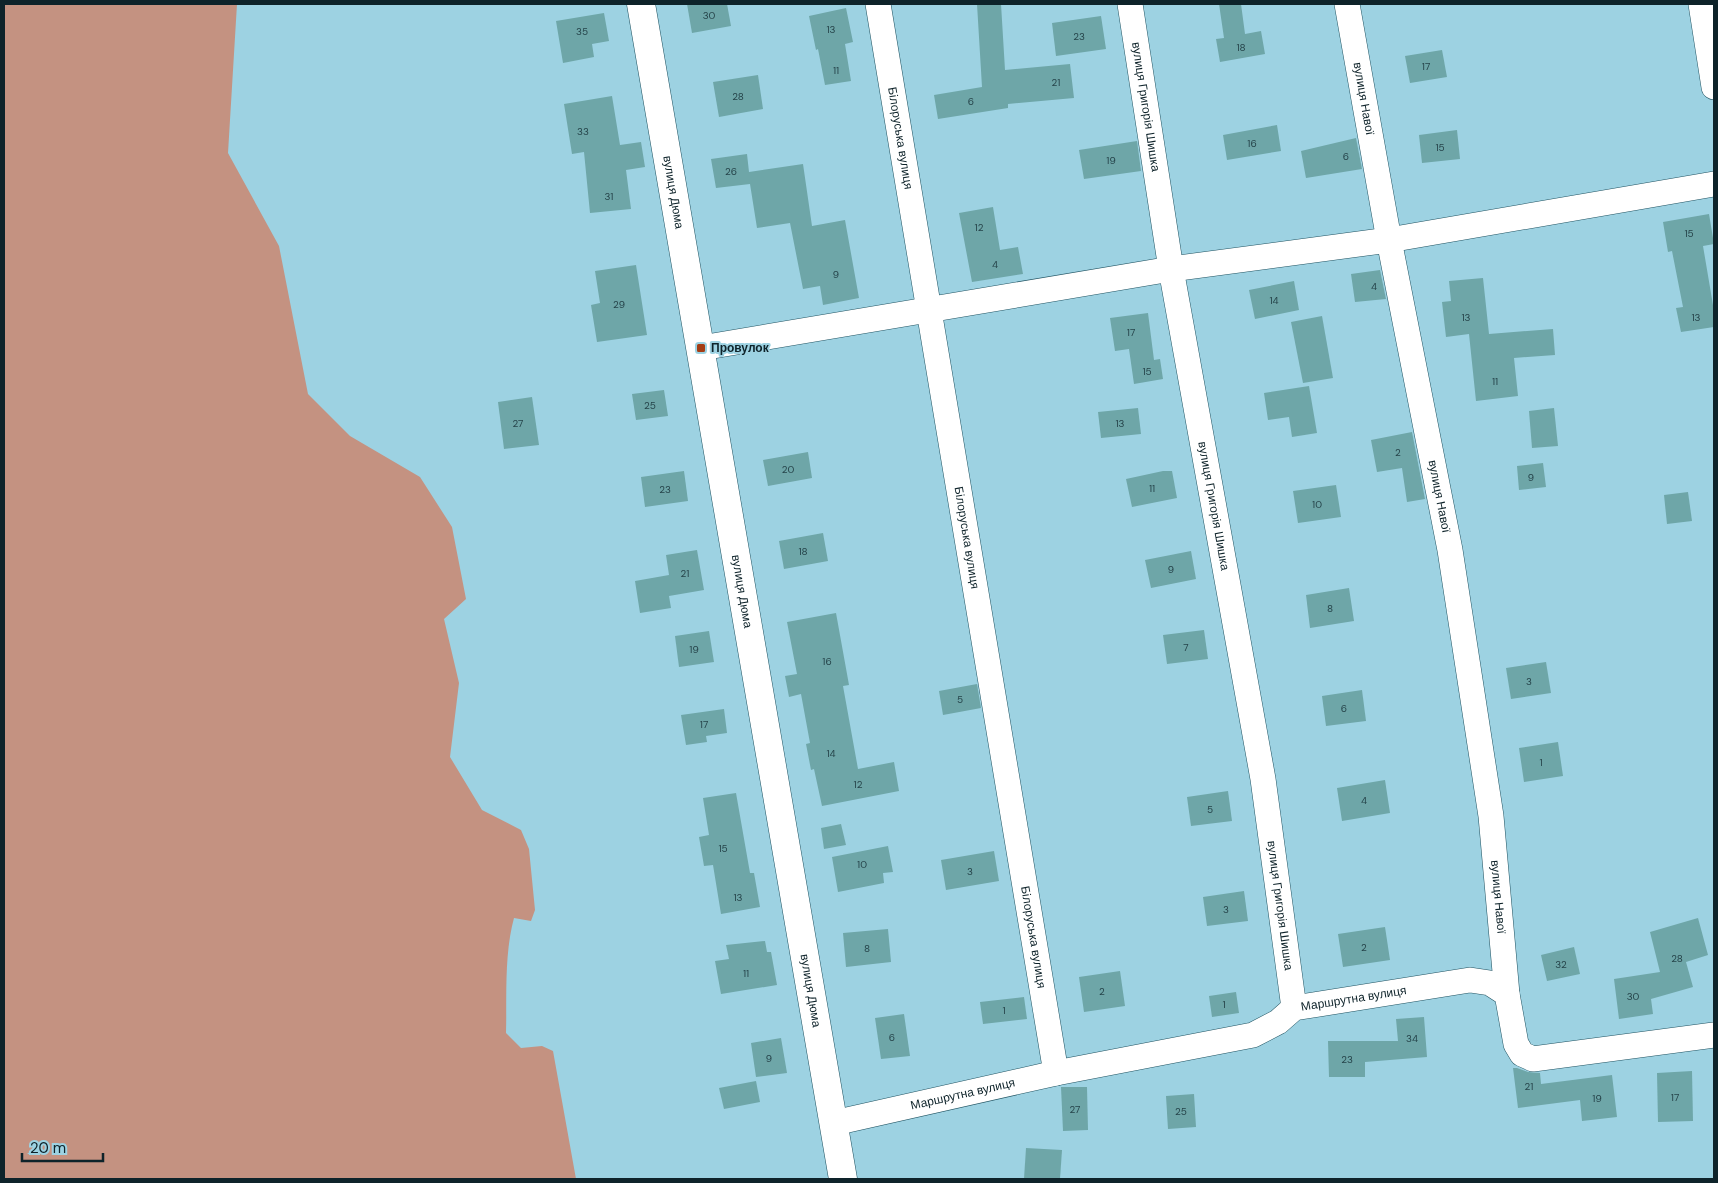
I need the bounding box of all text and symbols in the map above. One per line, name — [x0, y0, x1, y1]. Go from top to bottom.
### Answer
house number: 30 — [703, 9, 716, 22]
house number: 13 — [826, 23, 836, 36]
house number: 35 — [576, 25, 588, 38]
house number: 23 — [1073, 30, 1085, 43]
street label: вулиця Григорія Шишка — [1128, 41, 1164, 173]
house number: 18 — [1236, 41, 1246, 54]
house number: 17 — [1422, 60, 1430, 73]
street label: вулиця Навої — [1349, 61, 1378, 137]
house number: 11 — [833, 64, 839, 77]
house number: 21 — [1052, 76, 1060, 89]
street label: Білоруська вулиця — [884, 86, 917, 190]
house number: 28 — [732, 90, 744, 103]
house number: 6 — [968, 95, 974, 108]
house number: 33 — [577, 125, 589, 138]
house number: 16 — [1247, 137, 1257, 150]
house number: 15 — [1435, 141, 1445, 154]
house number: 6 — [1343, 150, 1349, 163]
street label: вулиця Дюма — [659, 154, 688, 230]
house number: 19 — [1106, 154, 1116, 167]
house number: 26 — [725, 165, 737, 178]
house number: 31 — [605, 190, 613, 203]
house number: 12 — [975, 221, 984, 234]
house number: 15 — [1684, 227, 1694, 240]
house number: 4 — [992, 258, 998, 271]
house number: 9 — [833, 268, 839, 281]
house number: 4 — [1371, 280, 1377, 293]
house number: 14 — [1269, 294, 1279, 307]
house number: 29 — [613, 298, 625, 311]
house number: 13 — [1461, 311, 1471, 324]
house number: 13 — [1691, 311, 1701, 324]
house number: 17 — [1127, 326, 1135, 339]
place label: Провулок — [711, 340, 770, 356]
marker: Провулок — [695, 342, 707, 354]
house number: 15 — [1142, 365, 1152, 378]
house number: 11 — [1492, 375, 1498, 388]
house number: 25 — [644, 399, 656, 412]
house number: 27 — [513, 417, 523, 430]
house number: 13 — [1115, 417, 1125, 430]
street label: вулиця Григорія Шишка — [1194, 440, 1233, 572]
house number: 2 — [1395, 446, 1401, 459]
street label: вулиця Навої — [1424, 459, 1455, 535]
house number: 20 — [782, 463, 794, 476]
house number: 9 — [1528, 471, 1534, 484]
house number: 11 — [1149, 482, 1155, 495]
house number: 23 — [659, 483, 671, 496]
street label: Білоруська вулиця — [950, 485, 983, 590]
house number: 10 — [1312, 498, 1322, 511]
house number: 18 — [798, 545, 808, 558]
street label: вулиця Дюма — [728, 554, 756, 630]
house number: 9 — [1168, 563, 1174, 576]
house number: 21 — [681, 567, 689, 580]
house number: 8 — [1327, 602, 1333, 615]
house number: 7 — [1183, 641, 1189, 654]
house number: 19 — [689, 643, 699, 656]
house number: 16 — [822, 655, 832, 668]
house number: 3 — [1526, 675, 1532, 688]
house number: 5 — [957, 693, 963, 706]
house number: 6 — [1341, 702, 1347, 715]
house number: 17 — [700, 718, 708, 731]
house number: 14 — [826, 747, 836, 760]
house number: 1 — [1539, 756, 1543, 769]
house number: 12 — [854, 778, 863, 791]
house number: 4 — [1361, 794, 1367, 807]
house number: 5 — [1207, 803, 1213, 816]
street label: вулиця Григорія Шишка — [1263, 840, 1297, 972]
house number: 15 — [718, 842, 728, 855]
house number: 10 — [857, 858, 867, 871]
street label: вулиця Навої — [1487, 859, 1510, 935]
house number: 3 — [967, 865, 973, 878]
street label: Білоруська вулиця — [1017, 885, 1050, 989]
house number: 13 — [733, 891, 743, 904]
house number: 3 — [1223, 903, 1229, 916]
house number: 2 — [1361, 941, 1367, 954]
house number: 8 — [864, 942, 870, 955]
house number: 28 — [1671, 952, 1683, 965]
street label: вулиця Дюма — [796, 953, 825, 1029]
house number: 32 — [1555, 958, 1567, 971]
house number: 11 — [743, 967, 749, 980]
street label: Маршрутна вулиця — [1300, 982, 1408, 1015]
house number: 2 — [1099, 985, 1105, 998]
house number: 30 — [1627, 990, 1640, 1003]
house number: 1 — [1222, 998, 1226, 1011]
house number: 1 — [1002, 1004, 1006, 1017]
house number: 6 — [889, 1031, 895, 1044]
house number: 34 — [1406, 1032, 1418, 1045]
house number: 9 — [766, 1052, 772, 1065]
house number: 23 — [1341, 1053, 1353, 1066]
street label: Маршрутна вулиця — [909, 1074, 1017, 1114]
house number: 21 — [1525, 1080, 1533, 1093]
house number: 17 — [1671, 1091, 1679, 1104]
house number: 19 — [1592, 1092, 1602, 1105]
house number: 27 — [1070, 1103, 1080, 1116]
house number: 25 — [1175, 1105, 1187, 1118]
scale bar — [22, 1130, 104, 1162]
text: 20 m — [30, 1138, 66, 1158]

